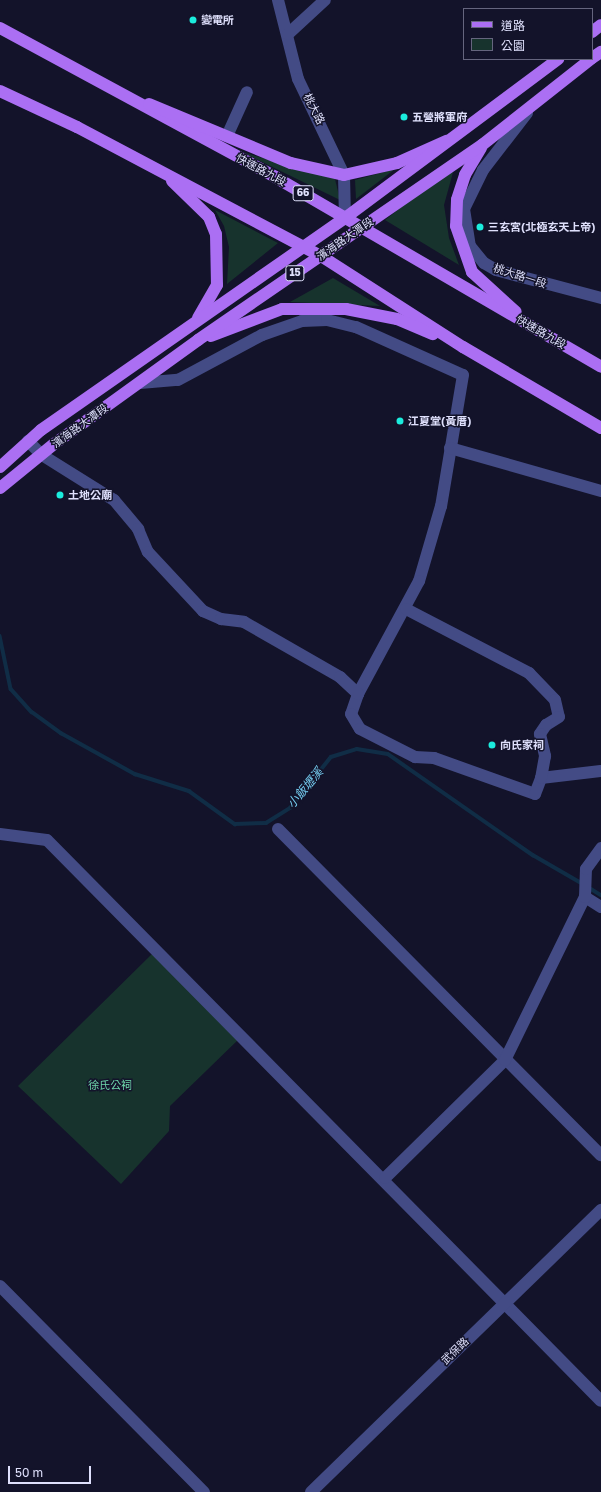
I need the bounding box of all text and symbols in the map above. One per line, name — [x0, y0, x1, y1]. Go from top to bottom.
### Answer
legend — [463, 8, 593, 60]
place label: 變電所 — [201, 13, 234, 27]
marker: 變電所 — [188, 15, 198, 25]
text: 道路 — [501, 18, 525, 33]
text: 公園 — [501, 38, 525, 53]
street label: 桃大路 — [301, 91, 327, 127]
place label: 五營將軍府 — [412, 110, 467, 124]
marker: 五營將軍府 — [399, 112, 409, 122]
street label: 快速路九段 — [234, 151, 288, 189]
road number: 66 — [292, 185, 314, 201]
street label: 濱海路大潭段 — [314, 215, 376, 263]
place label: 三玄宮(北極玄天上帝) — [488, 220, 595, 234]
marker: 三玄宮(北極玄天上帝) — [475, 222, 485, 232]
street label: 桃大路一段 — [492, 261, 548, 291]
road number: 15 — [285, 265, 305, 281]
street label: 快速路九段 — [514, 313, 568, 351]
street label: 濱海路大潭段 — [49, 401, 111, 451]
place label: 江夏堂(黃厝) — [408, 414, 471, 428]
marker: 江夏堂(黃厝) — [395, 416, 405, 426]
place label: 土地公廟 — [68, 488, 112, 502]
marker: 土地公廟 — [55, 490, 65, 500]
place label: 向氏家祠 — [500, 738, 544, 752]
marker: 向氏家祠 — [487, 740, 497, 750]
water label: 小飯壢溪 — [284, 765, 326, 811]
park label: 徐氏公祠 — [88, 1078, 132, 1092]
street label: 武保路 — [439, 1335, 471, 1367]
scale bar — [10, 1458, 93, 1484]
text: 50 m — [15, 1465, 43, 1480]

